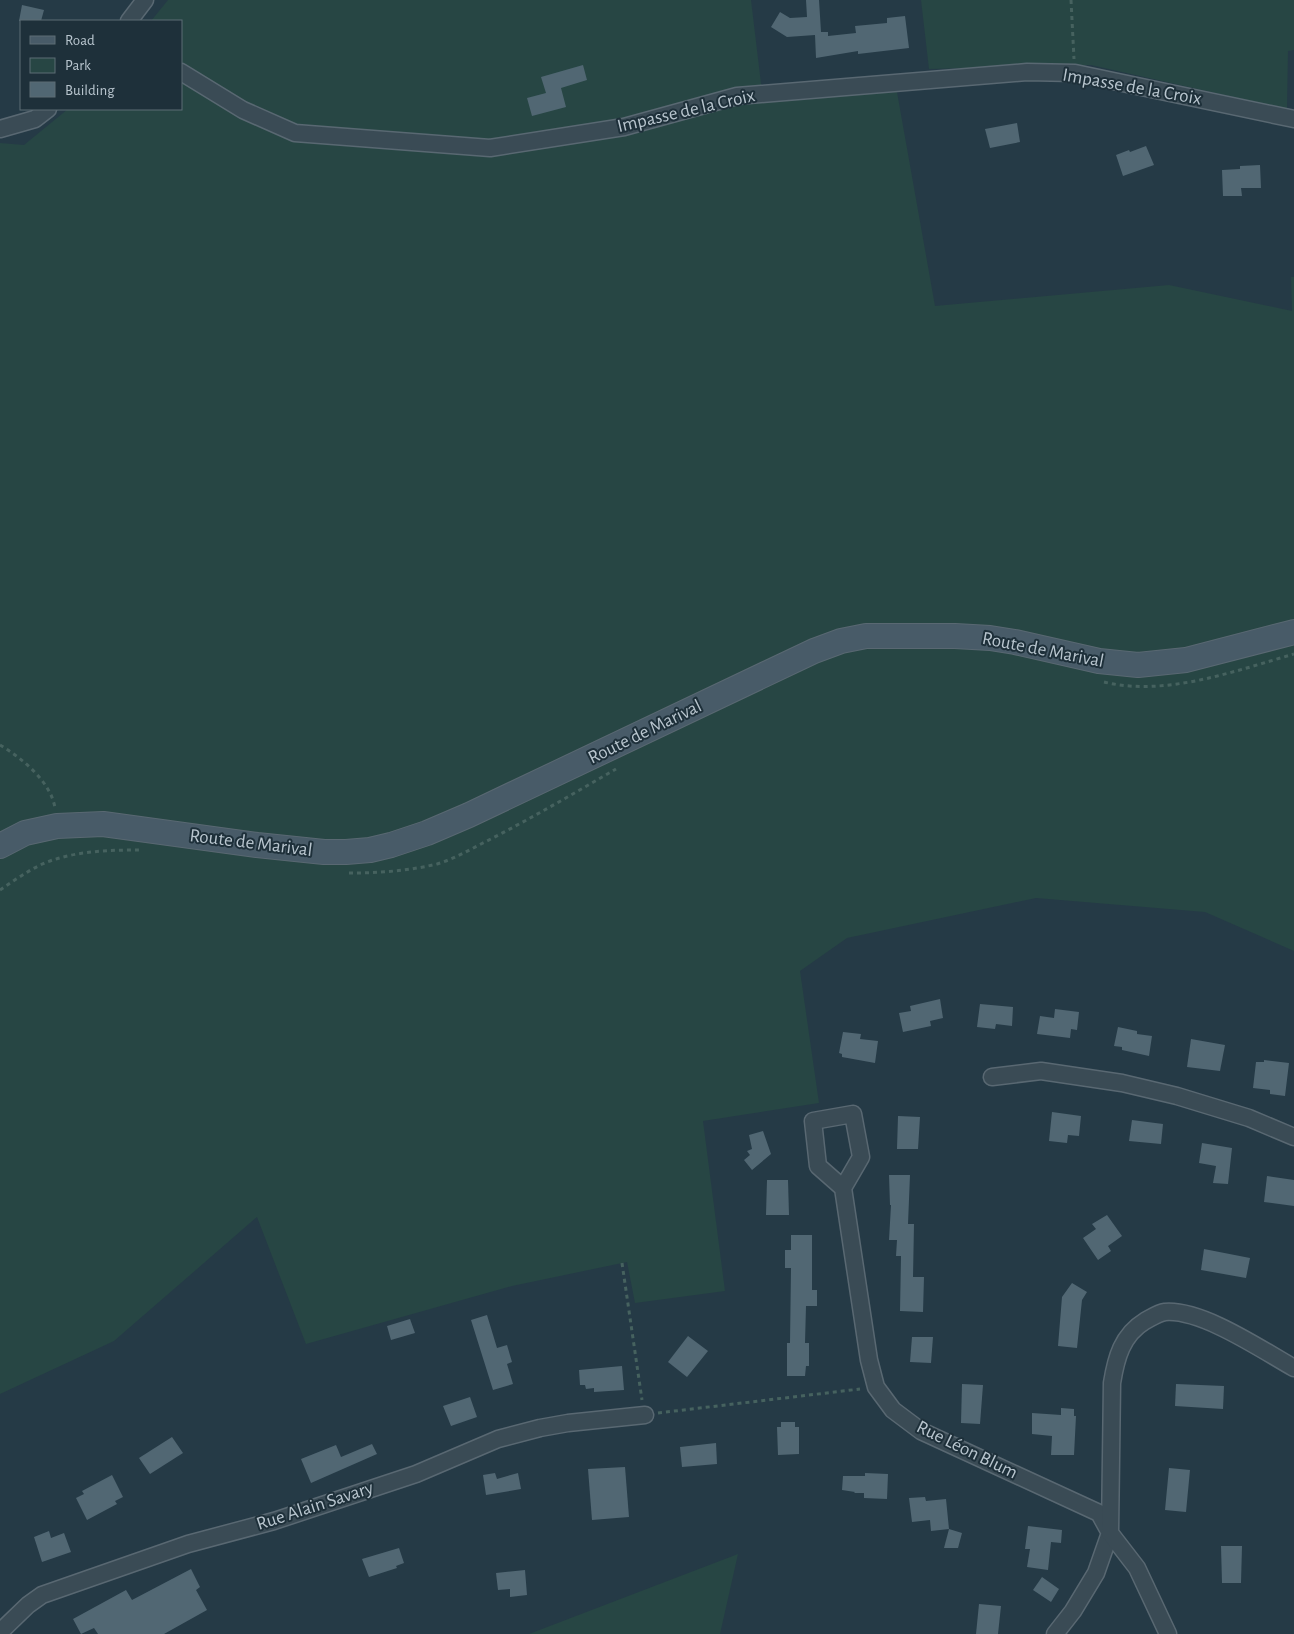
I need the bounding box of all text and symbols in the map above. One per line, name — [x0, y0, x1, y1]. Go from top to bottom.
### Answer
legend — [20, 20, 182, 110]
text: Road — [65, 33, 95, 48]
text: Park — [65, 58, 91, 73]
street label: Impasse de la Croix — [1061, 65, 1203, 109]
text: Building — [65, 83, 115, 98]
street label: Impasse de la Croix — [615, 86, 757, 136]
street label: Route de Marival — [981, 629, 1105, 671]
street label: Route de Marival — [585, 696, 705, 768]
street label: Route de Marival — [188, 826, 314, 860]
street label: Rue Léon Blum — [913, 1417, 1021, 1483]
street label: Rue Alain Savary — [254, 1478, 376, 1534]

